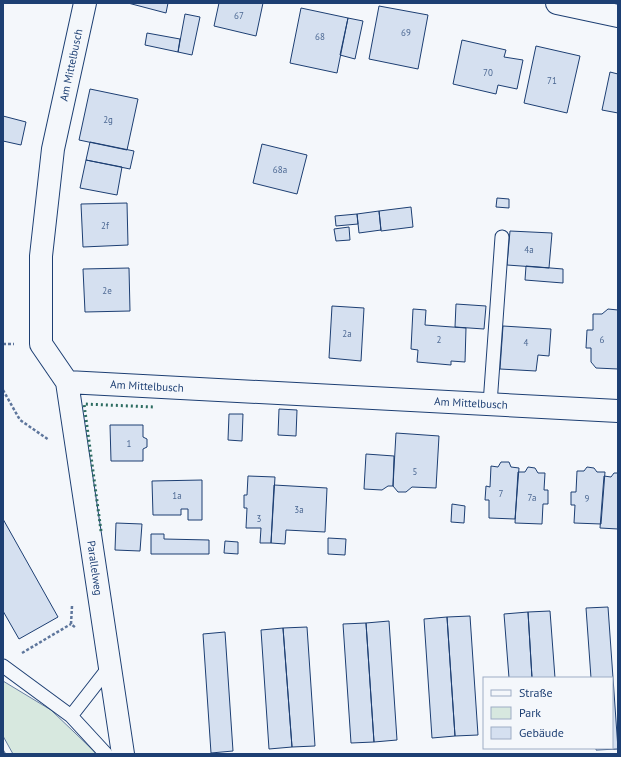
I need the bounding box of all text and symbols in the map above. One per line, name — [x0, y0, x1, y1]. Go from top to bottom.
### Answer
house number: 67 — [234, 10, 244, 21]
house number: 69 — [401, 27, 411, 38]
street label: Am Mittelbusch — [57, 28, 85, 102]
house number: 68 — [315, 31, 325, 42]
house number: 70 — [483, 67, 493, 78]
house number: 71 — [547, 75, 557, 86]
house number: 2g — [103, 114, 113, 125]
house number: 68a — [273, 164, 287, 175]
house number: 2f — [101, 220, 110, 231]
house number: 4a — [524, 244, 534, 255]
house number: 2e — [102, 285, 112, 296]
house number: 2a — [342, 328, 352, 339]
house number: 2 — [437, 334, 442, 345]
house number: 6 — [600, 334, 605, 345]
house number: 4 — [524, 337, 529, 348]
street label: Am Mittelbusch — [110, 377, 184, 395]
street label: Am Mittelbusch — [434, 394, 508, 412]
house number: 1 — [127, 438, 132, 449]
house number: 5 — [413, 466, 418, 477]
house number: 7 — [499, 488, 504, 499]
house number: 1a — [172, 490, 182, 501]
house number: 7a — [528, 492, 536, 503]
house number: 9 — [585, 493, 590, 504]
house number: 3a — [294, 504, 304, 515]
house number: 3 — [257, 513, 262, 524]
street label: Parallelweg — [84, 540, 106, 596]
legend — [483, 677, 613, 749]
text: Straße — [519, 685, 553, 700]
text: Park — [519, 705, 541, 720]
text: Gebäude — [519, 725, 564, 740]

